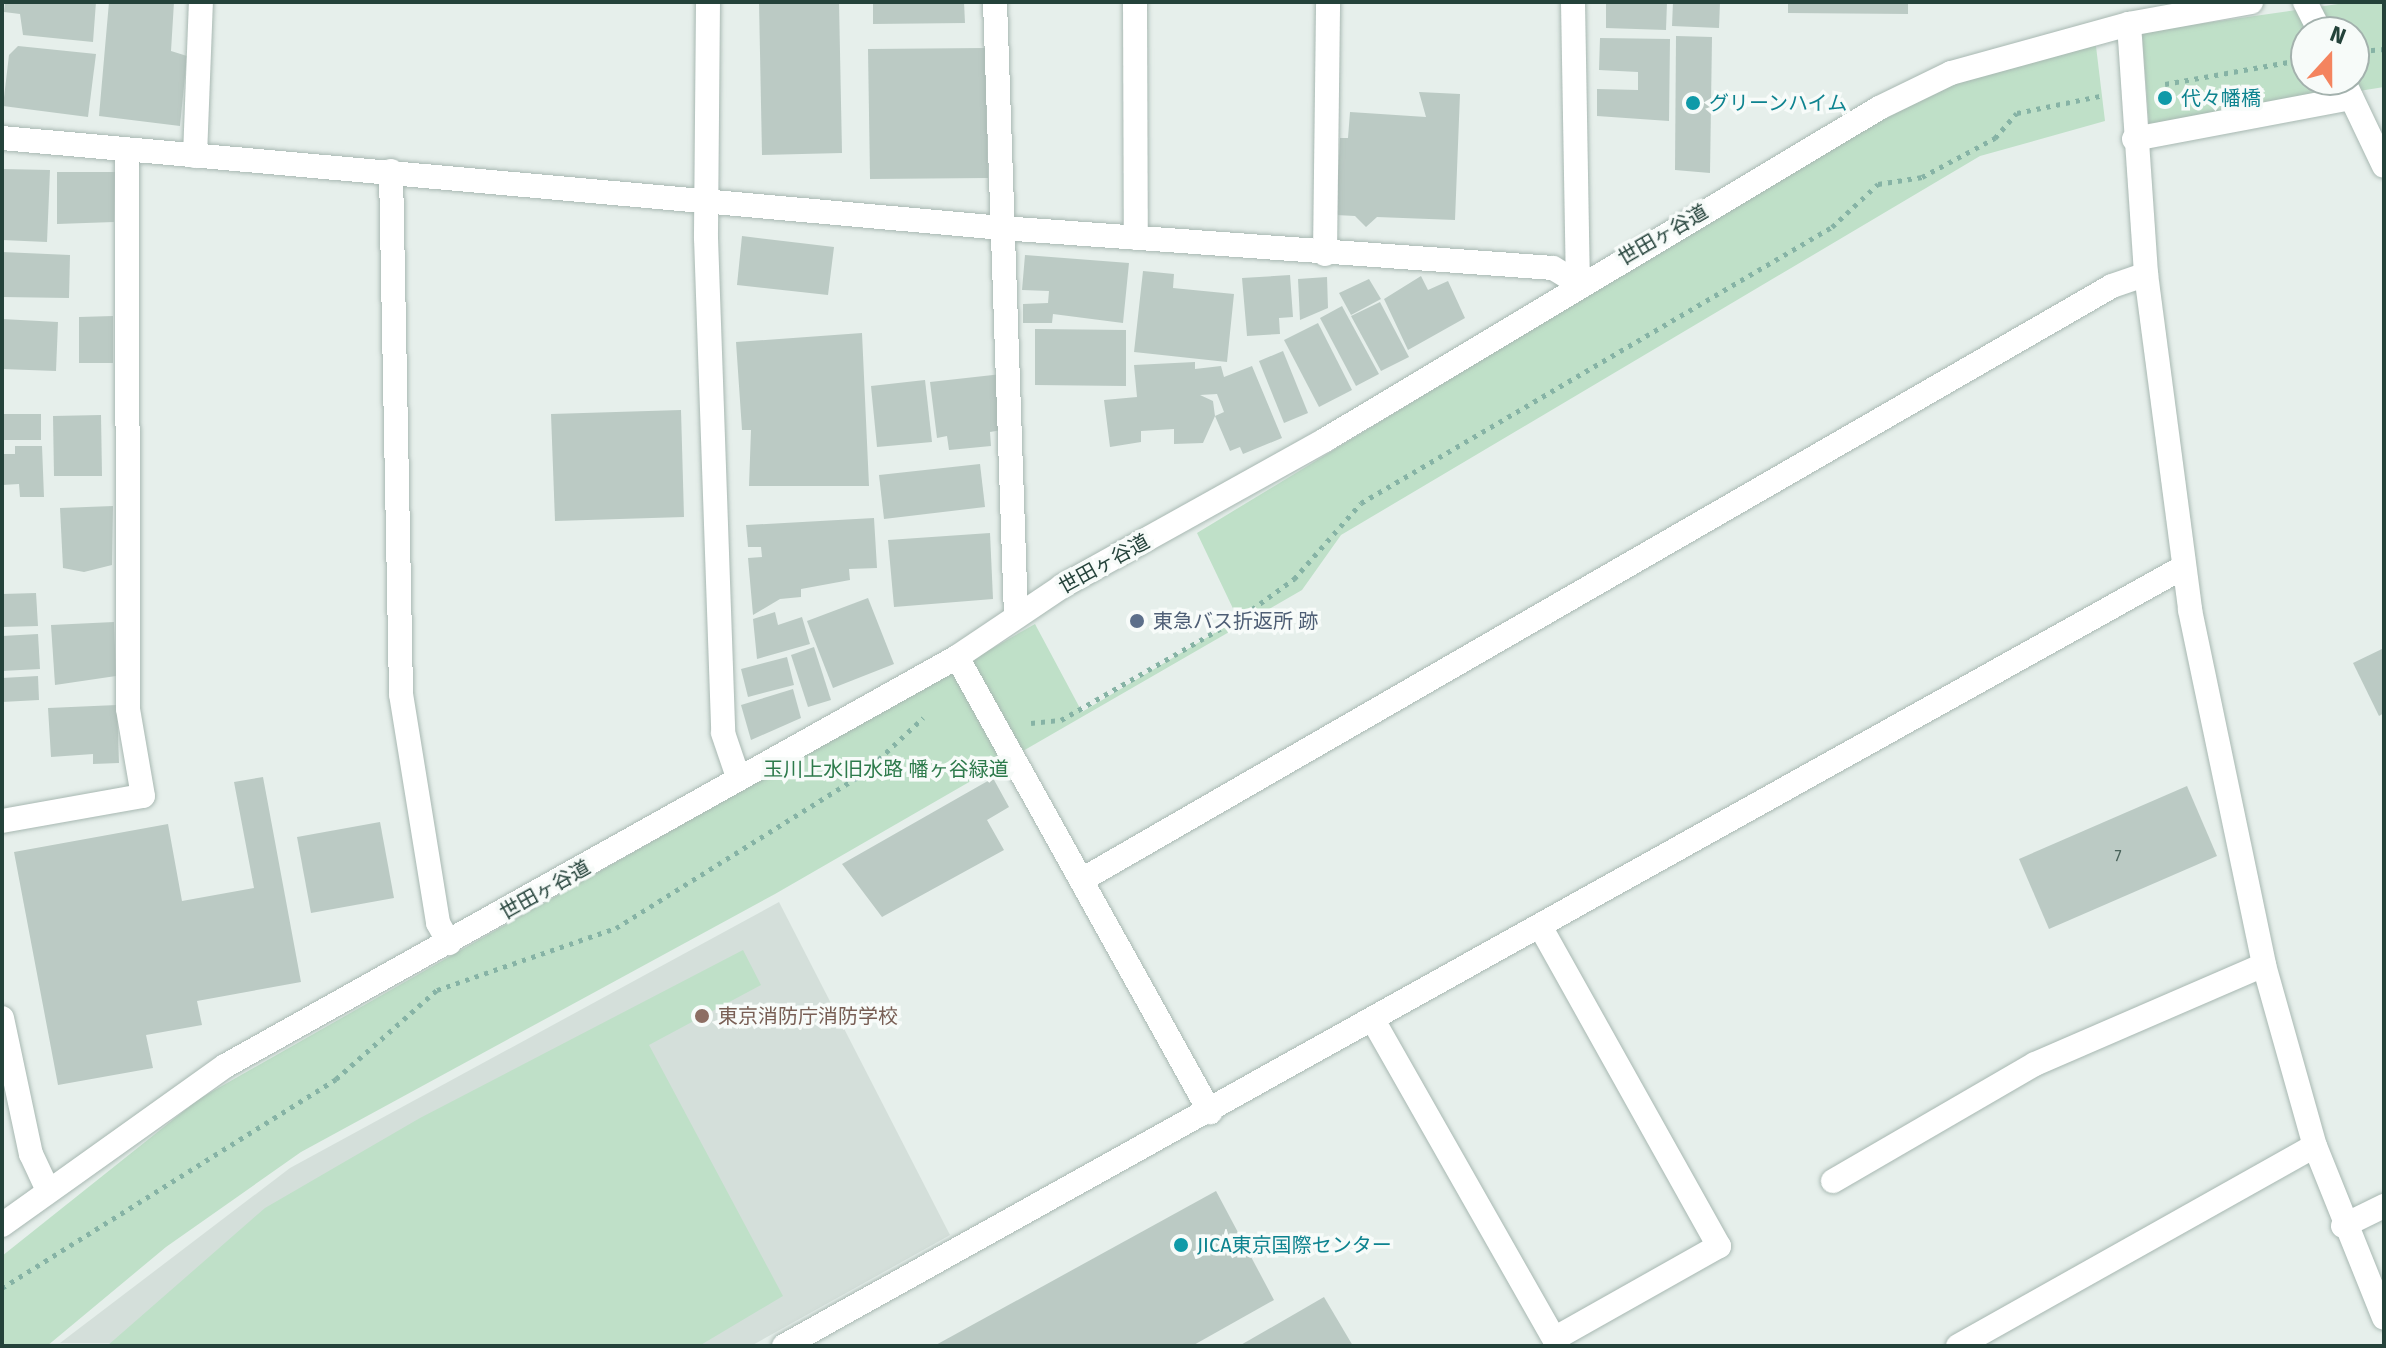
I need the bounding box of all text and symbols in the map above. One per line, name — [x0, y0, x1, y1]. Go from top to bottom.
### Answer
north arrow — [2290, 16, 2370, 96]
text: N — [2326, 20, 2350, 50]
place label: 代々幡橋 — [2181, 86, 2261, 110]
marker: 代々幡橋 — [2156, 89, 2174, 107]
place label: グリーンハイム — [1709, 91, 1849, 115]
marker: グリーンハイム — [1684, 94, 1702, 112]
street label: 世田ヶ谷道 — [1614, 200, 1712, 270]
street label: 世田ヶ谷道 — [1054, 529, 1154, 599]
place label: 東急バス折返所 跡 — [1153, 609, 1318, 633]
marker: 東急バス折返所 跡 — [1128, 612, 1146, 630]
park label: 玉川上水旧水路 幡ヶ谷緑道 — [763, 757, 1009, 781]
house number: 7 — [2114, 847, 2122, 867]
street label: 世田ヶ谷道 — [495, 855, 595, 925]
place label: 東京消防庁消防学校 — [718, 1004, 898, 1028]
marker: 東京消防庁消防学校 — [693, 1007, 711, 1025]
place label: JICA東京国際センター — [1197, 1233, 1392, 1257]
marker: JICA東京国際センター — [1172, 1236, 1190, 1254]

